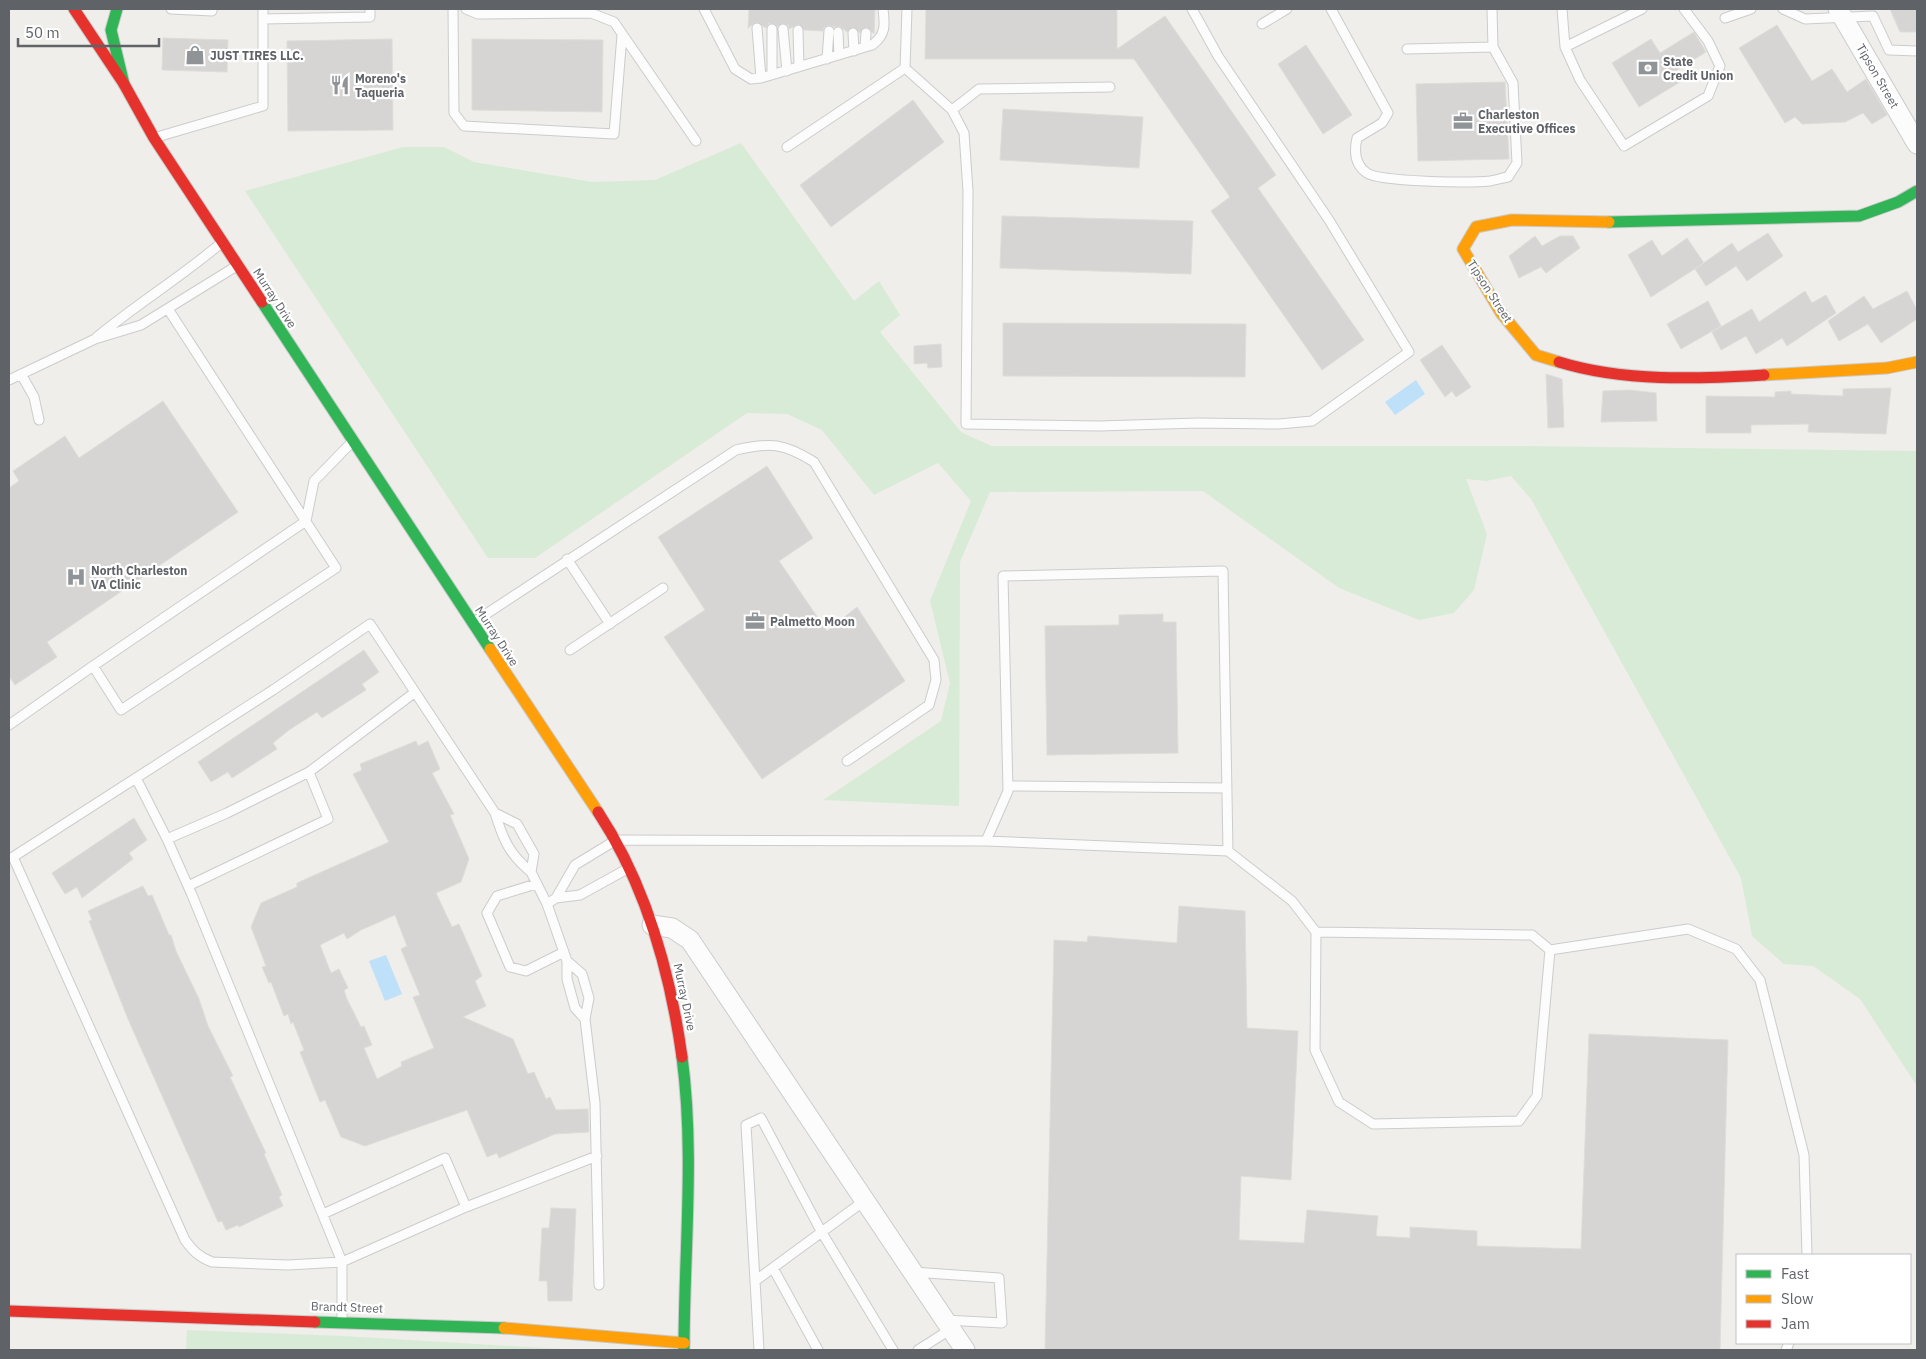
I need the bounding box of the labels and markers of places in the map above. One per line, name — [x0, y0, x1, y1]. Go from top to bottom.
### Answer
shop icon: JUST TIRES LLC. — [184, 44, 206, 66]
place label: JUST TIRES LLC. — [210, 48, 304, 63]
place label: State Credit Union — [1663, 54, 1733, 83]
bank icon: State Credit Union — [1637, 57, 1659, 79]
place label: Moreno's Taqueria — [355, 71, 406, 100]
restaurant icon: Moreno's Taqueria — [329, 74, 351, 96]
place label: Charleston Executive Offices — [1478, 107, 1576, 136]
office icon: Charleston Executive Offices — [1452, 110, 1474, 132]
place label: North Charleston VA Clinic — [91, 563, 187, 592]
hospital icon: North Charleston VA Clinic — [65, 566, 87, 588]
office icon: Palmetto Moon — [744, 610, 766, 632]
place label: Palmetto Moon — [770, 614, 855, 629]

